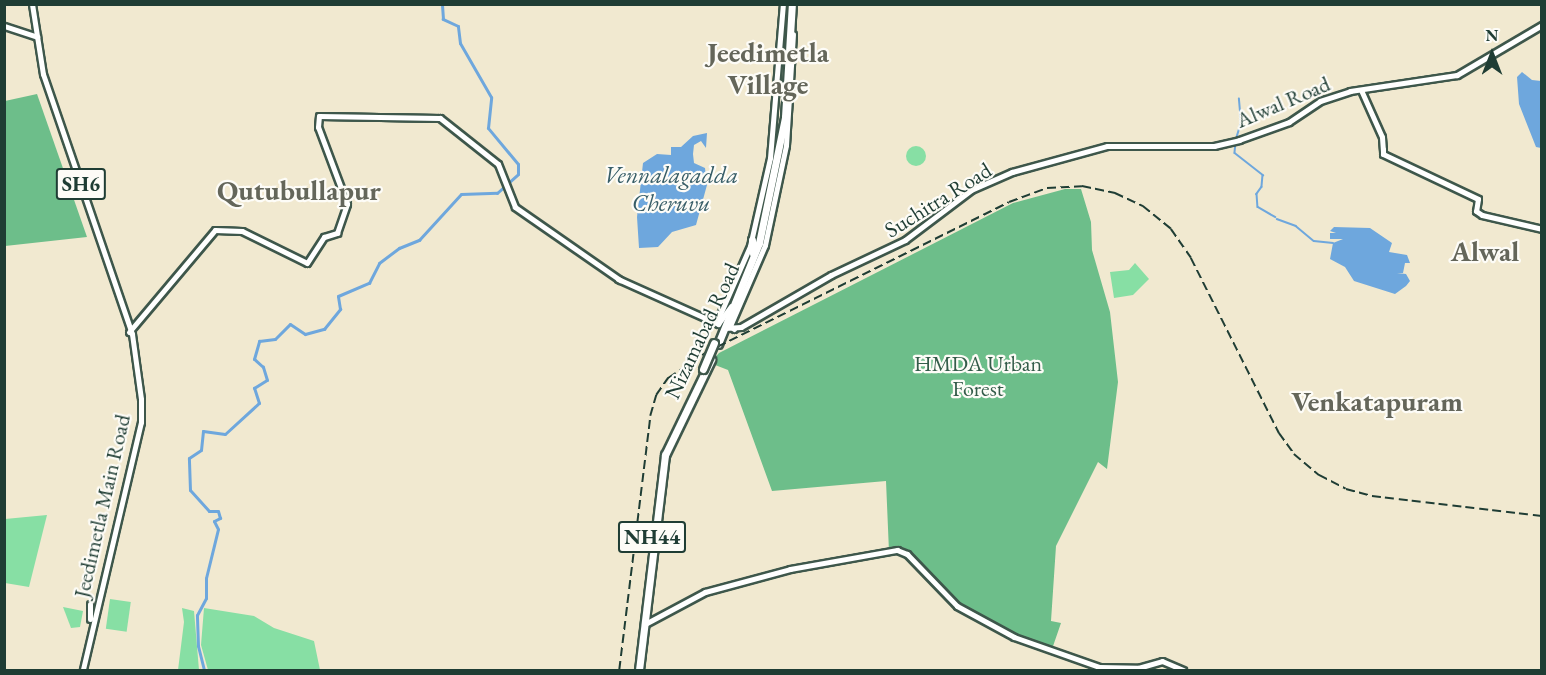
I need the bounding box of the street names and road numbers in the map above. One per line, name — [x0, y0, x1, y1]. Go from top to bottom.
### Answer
street label: Alwal Road — [1232, 70, 1334, 134]
street label: Suchitra Road — [880, 157, 996, 243]
road number: SH6 — [56, 166, 106, 202]
street label: Nizamabad Road — [659, 259, 745, 403]
street label: Jeedimetla Main Road — [68, 412, 136, 600]
road number: NH44 — [618, 519, 686, 555]

